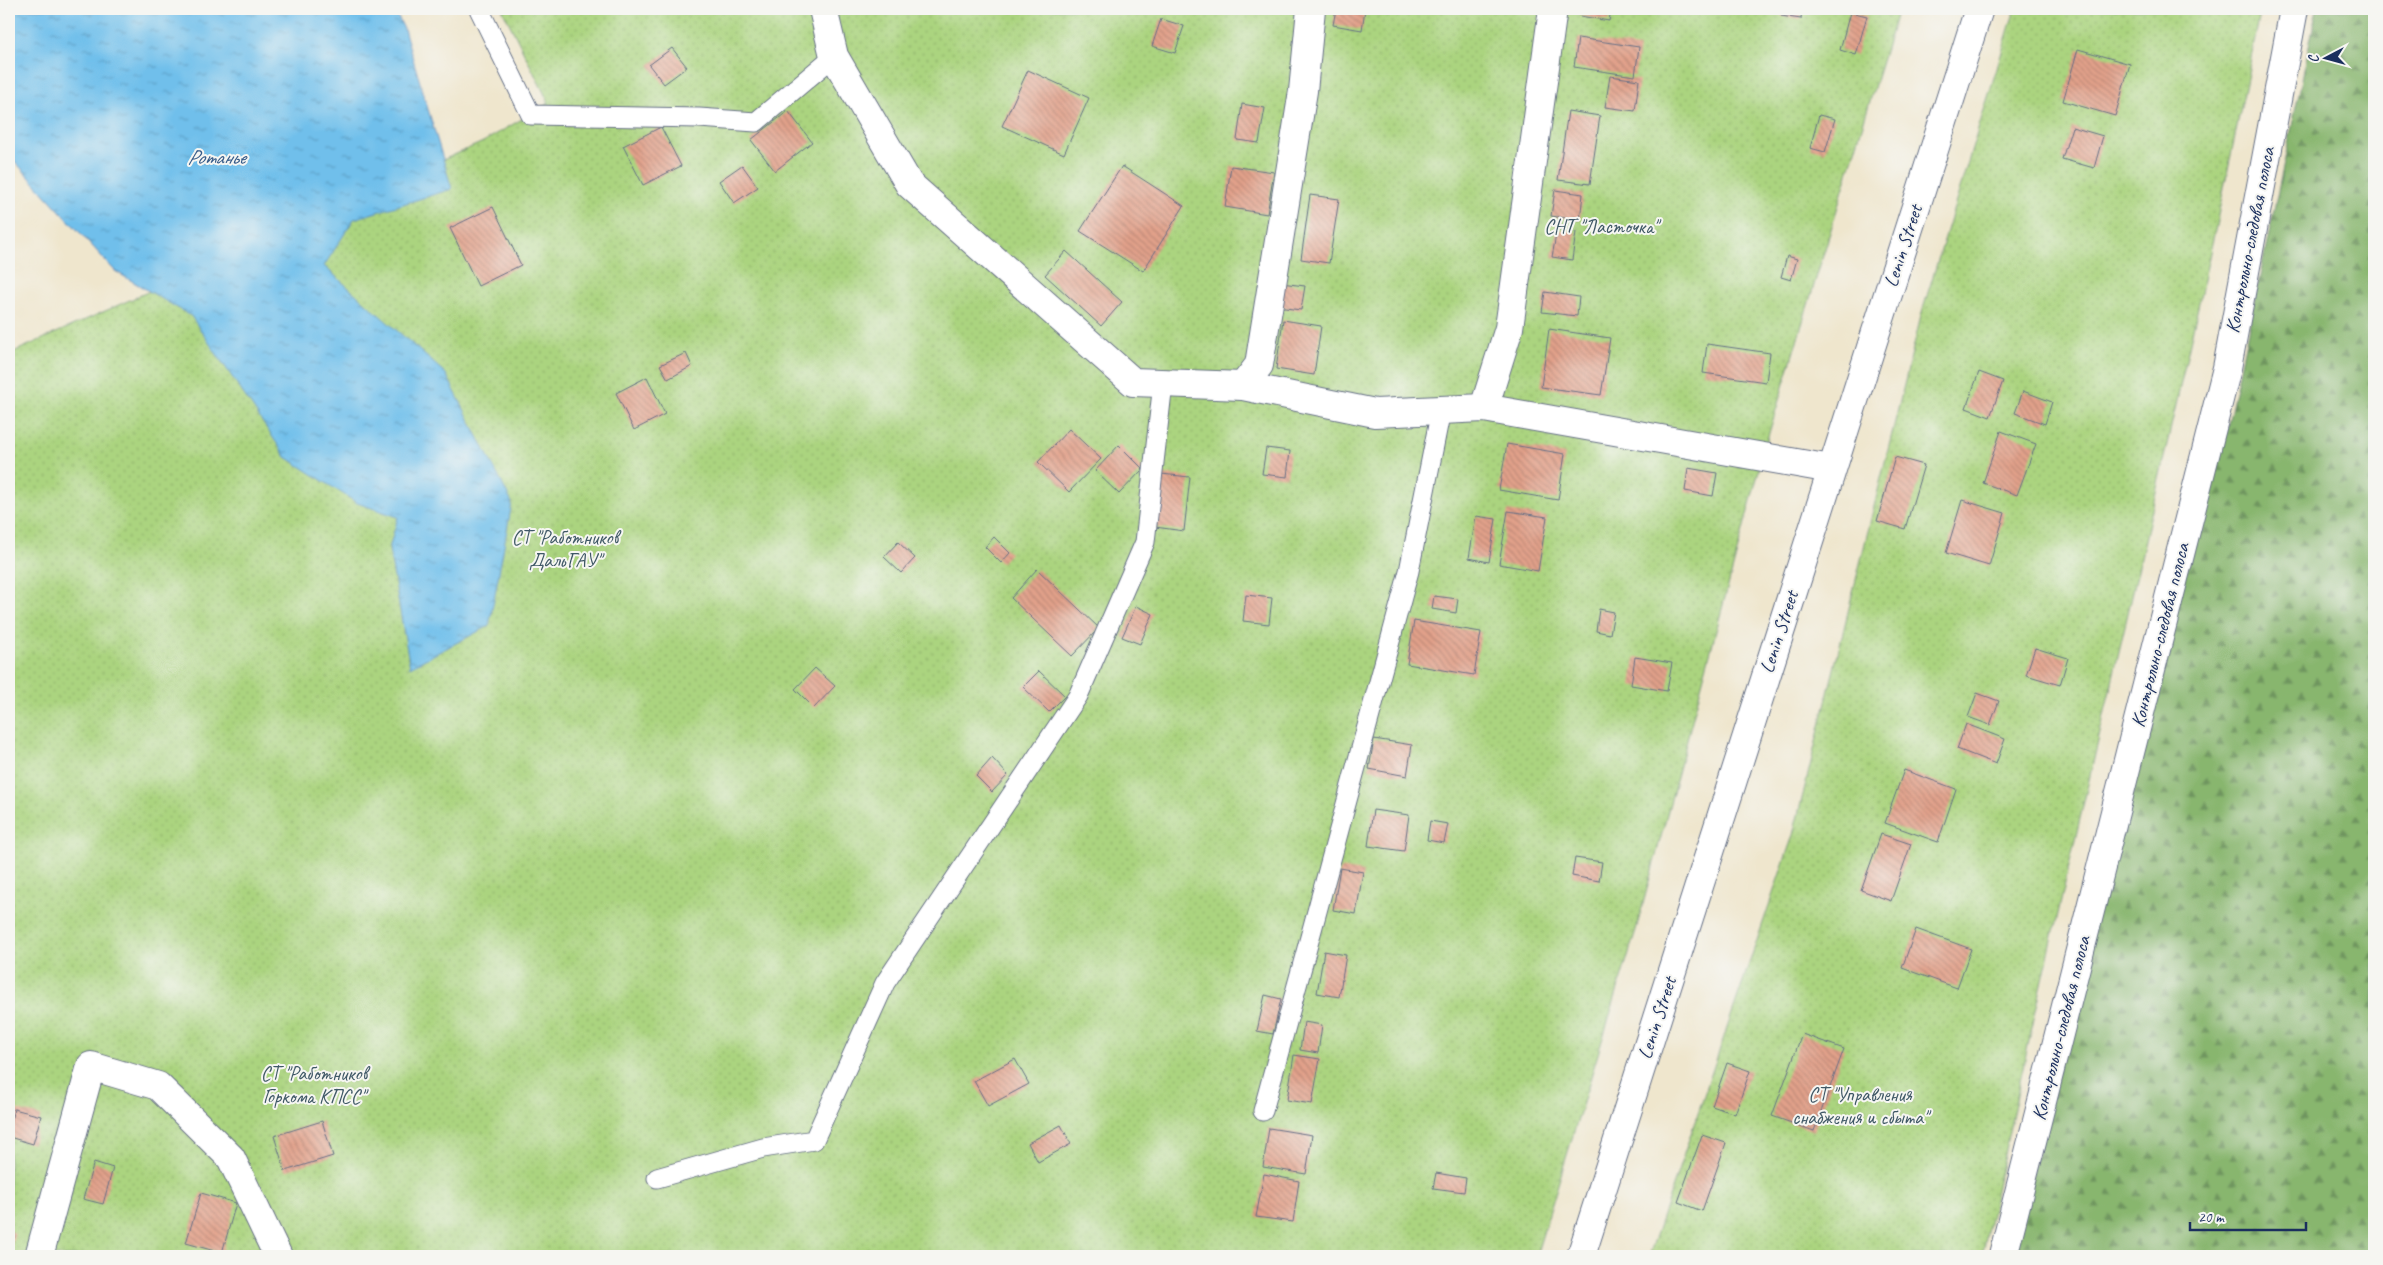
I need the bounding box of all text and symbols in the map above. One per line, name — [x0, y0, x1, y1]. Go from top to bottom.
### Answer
north arrow — [2300, 32, 2350, 82]
text: С — [2305, 53, 2322, 64]
water label: Ротанье — [187, 144, 248, 170]
street label: Контрольно-следовая полоса — [2220, 144, 2281, 335]
street label: Lenin Street — [1878, 200, 1929, 290]
park label: СНТ "Ласточка" — [1544, 214, 1662, 239]
park label: СТ "Работников ДальГАУ" — [512, 525, 622, 573]
street label: Контрольно-следовая полоса — [2125, 539, 2195, 730]
street label: Lenin Street — [1754, 586, 1805, 676]
street label: Контрольно-следовая полоса — [2026, 932, 2096, 1123]
street label: Lenin Street — [1632, 972, 1683, 1062]
park label: СТ "Работников Горкома КПСС" — [261, 1061, 371, 1109]
park label: СТ "Управления снабжения и сбыта" — [1792, 1082, 1932, 1130]
scale bar — [2190, 1200, 2307, 1232]
text: 20 m — [2198, 1208, 2225, 1227]

